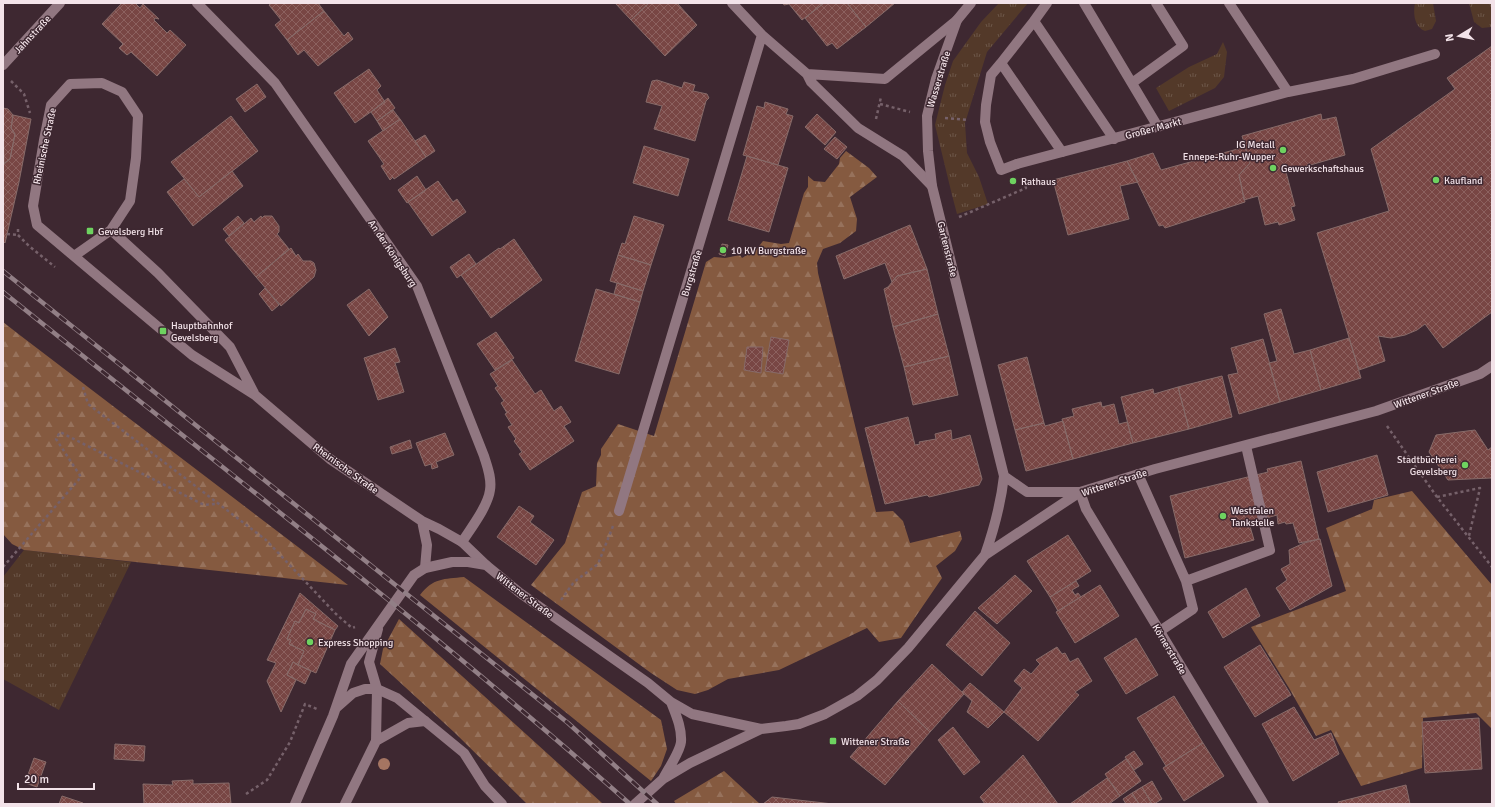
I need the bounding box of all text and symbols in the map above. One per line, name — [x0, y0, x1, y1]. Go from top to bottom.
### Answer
street label: Jahnstraße — [12, 13, 53, 56]
north arrow — [1439, 16, 1479, 56]
text: N — [1443, 33, 1457, 43]
street label: Wasserstraße — [925, 50, 953, 109]
street label: Rheinische Straße — [31, 107, 59, 186]
street label: Großer Markt — [1124, 116, 1183, 142]
place label: IG Metall Ennepe-Ruhr-Wupper — [1183, 139, 1275, 163]
marker: IG Metall Ennepe-Ruhr-Wupper — [1278, 145, 1288, 155]
marker: Gewerkschaftshaus — [1268, 163, 1278, 173]
place label: Gewerkschaftshaus — [1281, 163, 1365, 175]
marker: Kaufland — [1431, 175, 1441, 185]
place label: Kaufland — [1444, 175, 1483, 187]
marker: Rathaus — [1008, 176, 1018, 186]
place label: Rathaus — [1021, 176, 1056, 188]
street label: An der Königsburg — [365, 218, 419, 289]
street label: Gartenstraße — [934, 220, 960, 278]
marker: Gevelsberg Hbf — [85, 226, 95, 236]
place label: Gevelsberg Hbf — [98, 226, 163, 238]
marker: 10 KV Burgstraße — [718, 245, 728, 255]
place label: 10 KV Burgstraße — [731, 245, 806, 257]
street label: Burgstraße — [679, 248, 705, 298]
place label: Hauptbahnhof Gevelsberg — [171, 320, 233, 344]
marker: Hauptbahnhof Gevelsberg — [158, 326, 168, 336]
street label: Wittener Straße — [1392, 377, 1461, 411]
street label: Rheinische Straße — [310, 441, 381, 497]
place label: Stadtbücherei Gevelsberg — [1397, 454, 1457, 478]
marker: Stadtbücherei Gevelsberg — [1460, 460, 1470, 470]
street label: Wittener Straße — [1080, 467, 1149, 499]
place label: Westfalen Tankstelle — [1231, 505, 1274, 529]
marker: Westfalen Tankstelle — [1218, 511, 1228, 521]
street label: Wittener Straße — [493, 570, 555, 621]
street label: Körnerstraße — [1149, 622, 1189, 677]
marker: Express Shopping — [305, 637, 315, 647]
place label: Express Shopping — [318, 637, 393, 649]
marker: Wittener Straße — [828, 736, 838, 746]
place label: Wittener Straße — [841, 736, 909, 748]
scale bar — [18, 765, 94, 791]
text: 20 m — [24, 772, 49, 787]

